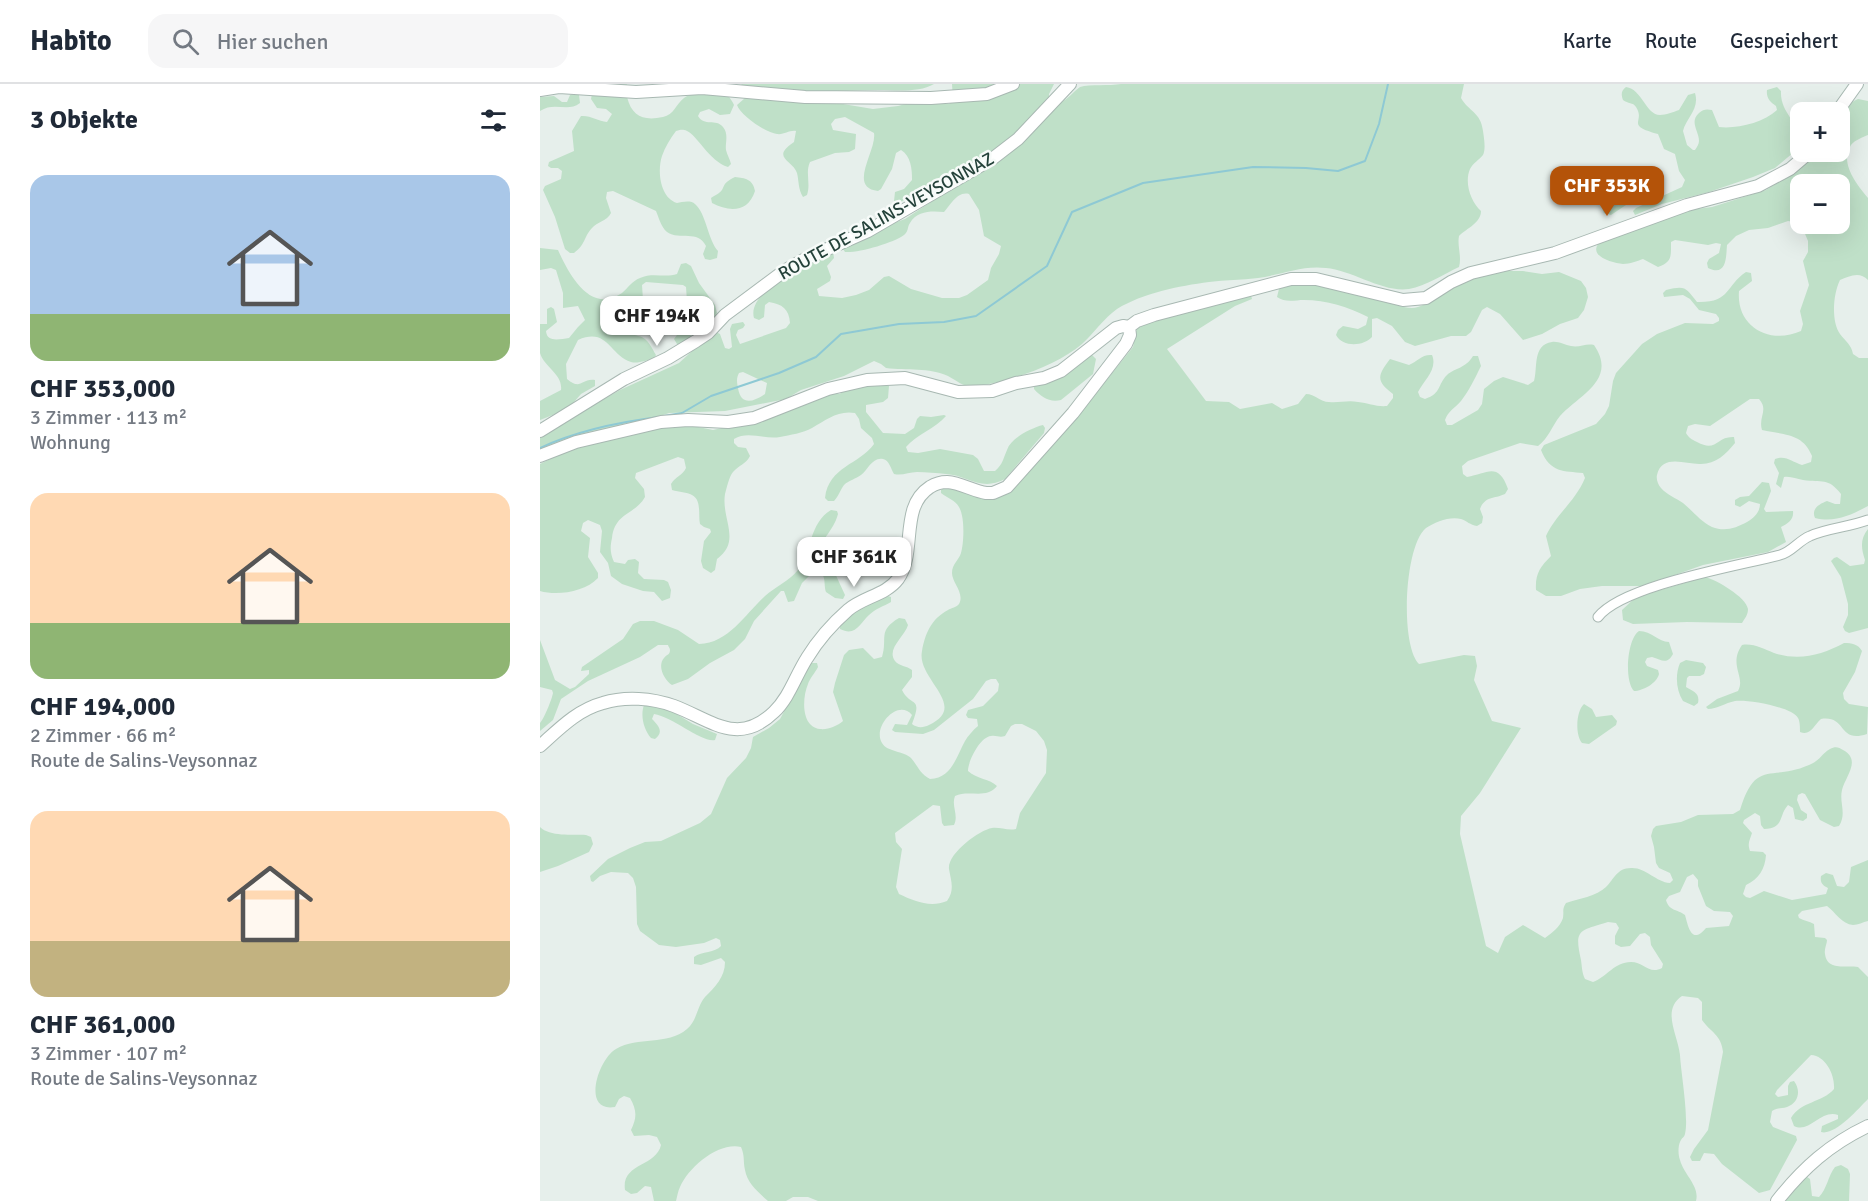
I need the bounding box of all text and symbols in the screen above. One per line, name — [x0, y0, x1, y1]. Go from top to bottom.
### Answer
search box — [148, 14, 568, 68]
text: Habito — [30, 24, 112, 58]
icon: search — [169, 25, 202, 58]
text: Hier suchen — [217, 28, 328, 55]
text: Karte — [1563, 28, 1612, 54]
text: Route — [1645, 28, 1697, 54]
text: Gespeichert — [1730, 28, 1838, 54]
map controls — [1790, 102, 1850, 234]
button: + — [1790, 102, 1850, 162]
text: 3 Objekte — [30, 104, 138, 136]
icon: filters — [477, 104, 510, 137]
street label: ROUTE DE SALINS-VEYSONNAZ — [774, 147, 998, 285]
pin: CHF 353K — [1545, 166, 1669, 217]
text: CHF 353K — [1564, 173, 1650, 198]
button: − — [1790, 174, 1850, 234]
icon: home — [216, 214, 324, 322]
pin: CHF 194K — [595, 296, 719, 347]
text: CHF 194K — [614, 303, 700, 328]
text: CHF 353,000 — [30, 373, 175, 405]
text: 3 Zimmer · 113 m² — [30, 405, 187, 430]
text: Wohnung — [30, 430, 111, 455]
icon: home — [216, 532, 324, 640]
pin: CHF 361K — [792, 537, 916, 588]
text: CHF 361K — [811, 544, 897, 569]
text: CHF 194,000 — [30, 691, 175, 723]
text: 2 Zimmer · 66 m² — [30, 723, 176, 748]
text: Route de Salins-Veysonnaz — [30, 748, 257, 773]
icon: home — [216, 850, 324, 958]
text: CHF 361,000 — [30, 1009, 175, 1041]
text: 3 Zimmer · 107 m² — [30, 1041, 187, 1066]
text: Route de Salins-Veysonnaz — [30, 1066, 257, 1091]

